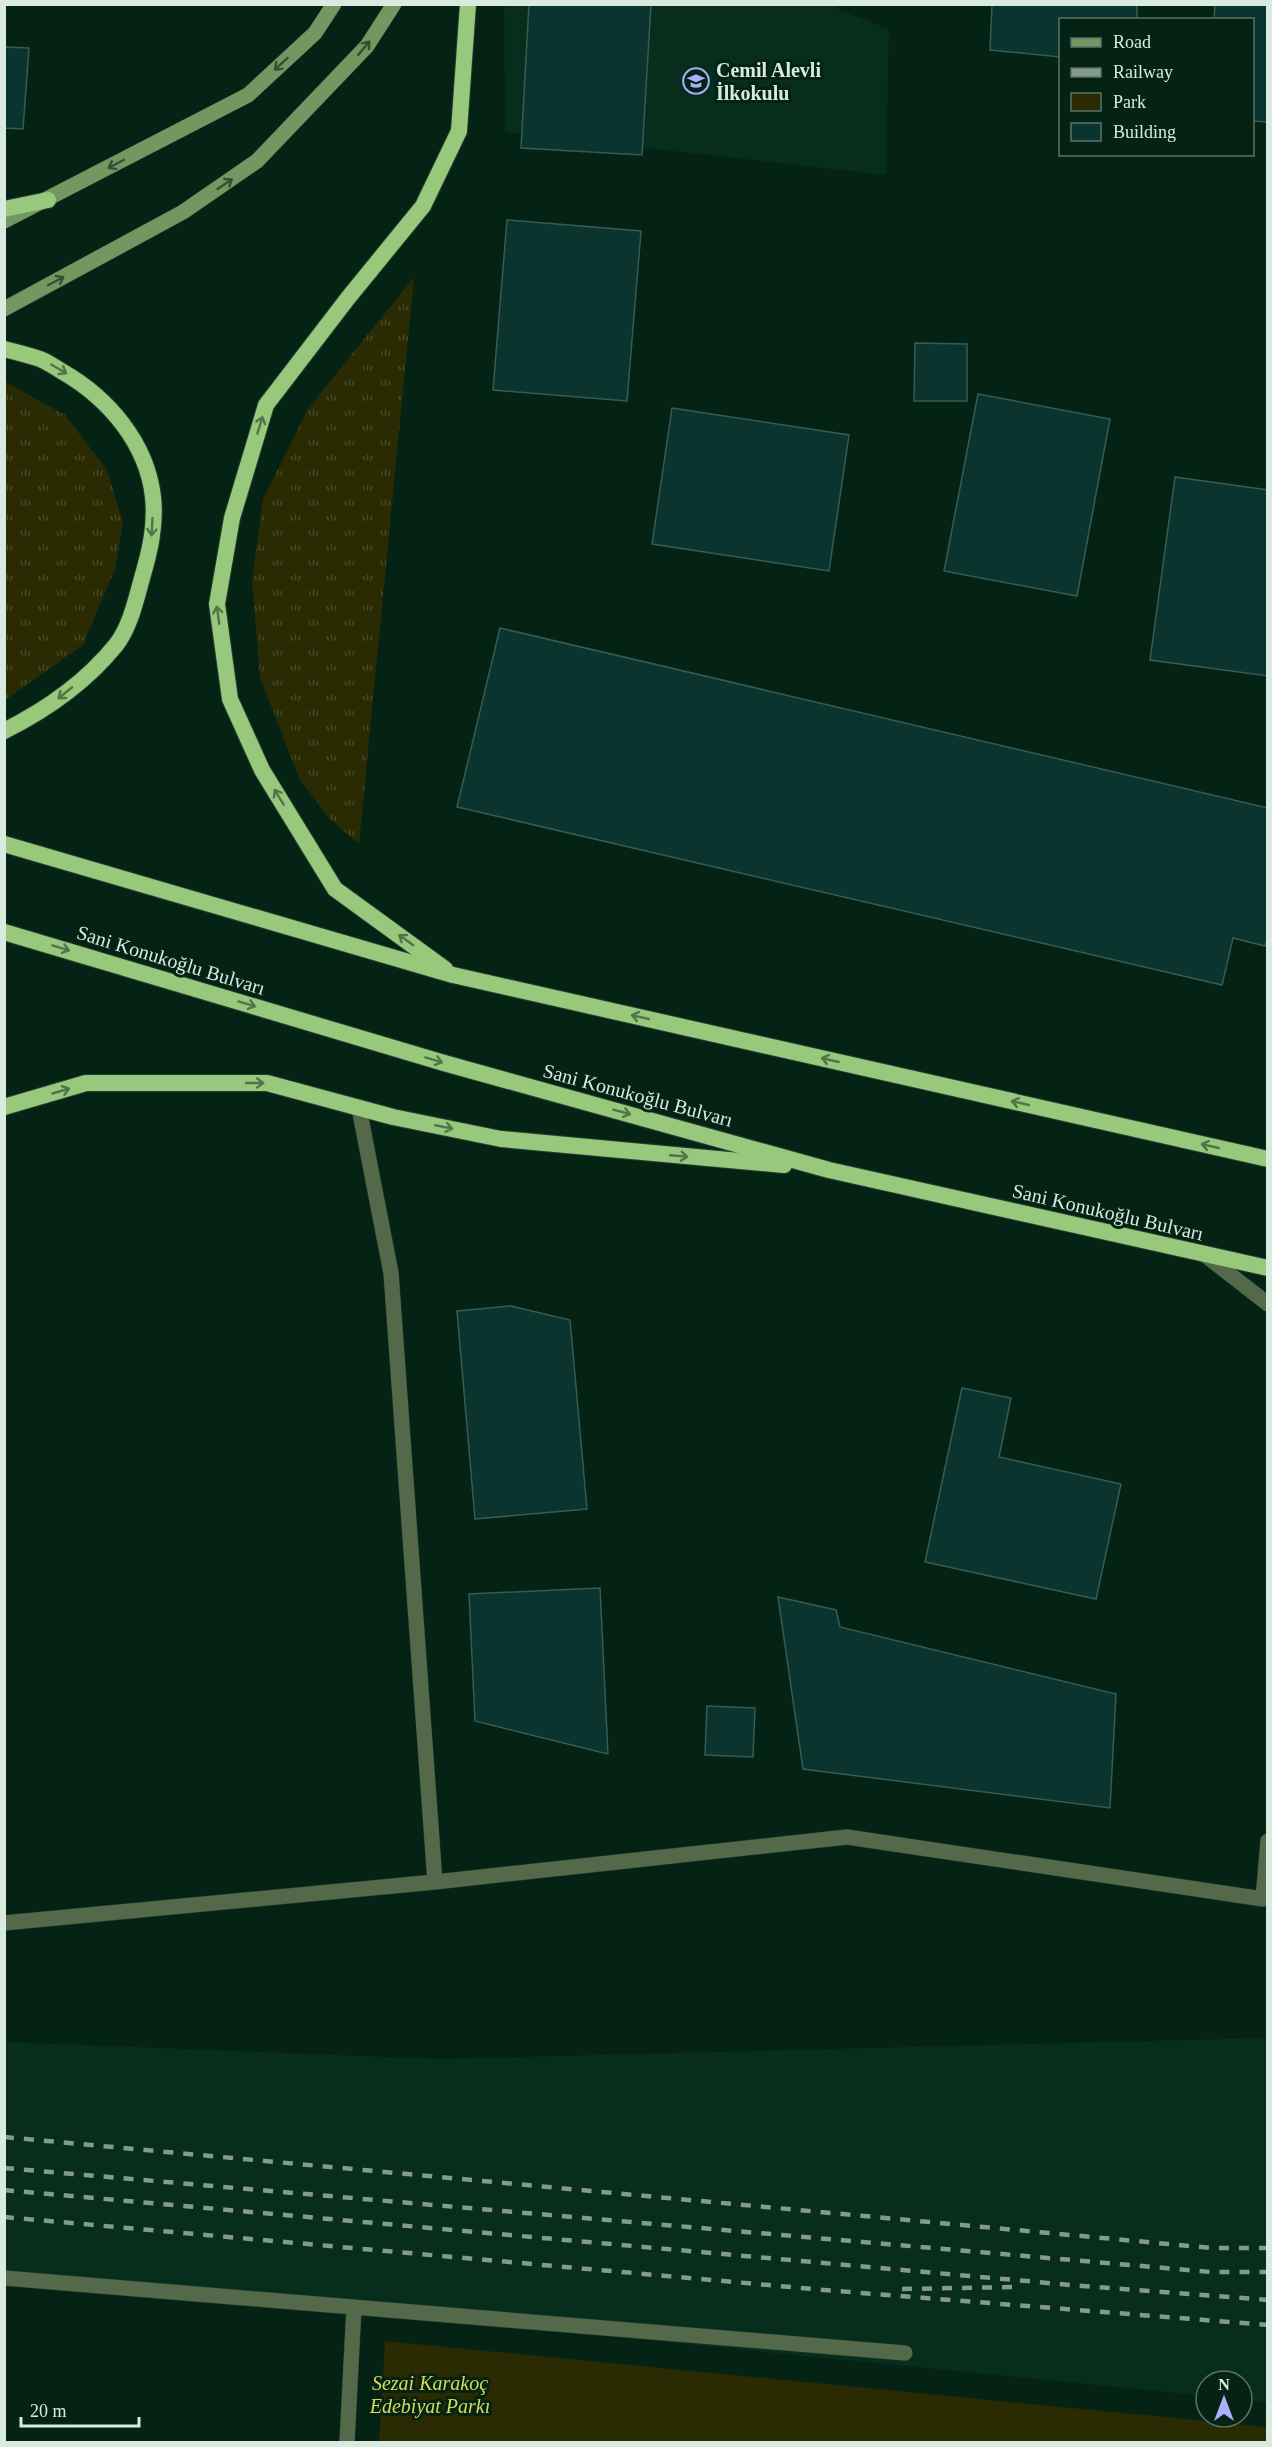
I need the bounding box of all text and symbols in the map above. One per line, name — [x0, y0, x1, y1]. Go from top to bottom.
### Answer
legend — [1059, 18, 1254, 156]
text: Road — [1113, 32, 1151, 52]
one-way arrow — [357, 41, 371, 56]
one-way arrow — [274, 57, 289, 71]
place label: Cemil Alevli İlkokulu — [716, 59, 821, 104]
text: Railway — [1113, 62, 1173, 82]
school or university icon: Cemil Alevli İlkokulu — [681, 66, 711, 96]
text: Park — [1113, 92, 1146, 112]
text: Building — [1113, 122, 1176, 142]
one-way arrow — [107, 159, 125, 170]
one-way arrow — [216, 178, 232, 190]
one-way arrow — [47, 275, 64, 287]
one-way arrow — [50, 364, 67, 376]
one-way arrow — [255, 416, 266, 435]
one-way arrow — [147, 517, 158, 536]
one-way arrow — [213, 605, 224, 625]
one-way arrow — [57, 687, 73, 700]
one-way arrow — [272, 789, 284, 806]
street label: Sani Konukoğlu Bulvarı — [74, 921, 268, 1000]
one-way arrow — [398, 934, 414, 947]
one-way arrow — [51, 943, 70, 954]
one-way arrow — [237, 999, 256, 1010]
one-way arrow — [631, 1011, 650, 1022]
one-way arrow — [821, 1054, 840, 1065]
one-way arrow — [424, 1055, 443, 1066]
street label: Sani Konukoğlu Bulvarı — [540, 1059, 736, 1132]
one-way arrow — [244, 1077, 264, 1089]
one-way arrow — [51, 1085, 70, 1096]
one-way arrow — [1011, 1097, 1031, 1108]
one-way arrow — [612, 1107, 631, 1119]
one-way arrow — [434, 1122, 453, 1133]
one-way arrow — [1201, 1140, 1221, 1151]
one-way arrow — [669, 1150, 689, 1161]
street label: Sani Konukoğlu Bulvarı — [1010, 1179, 1206, 1246]
north arrow — [1194, 2369, 1254, 2429]
park label: Sezai Karakoç Edebiyat Parkı — [369, 2372, 490, 2418]
text: N — [1218, 2376, 1230, 2393]
scale bar — [21, 2390, 140, 2428]
text: 20 m — [30, 2401, 67, 2421]

